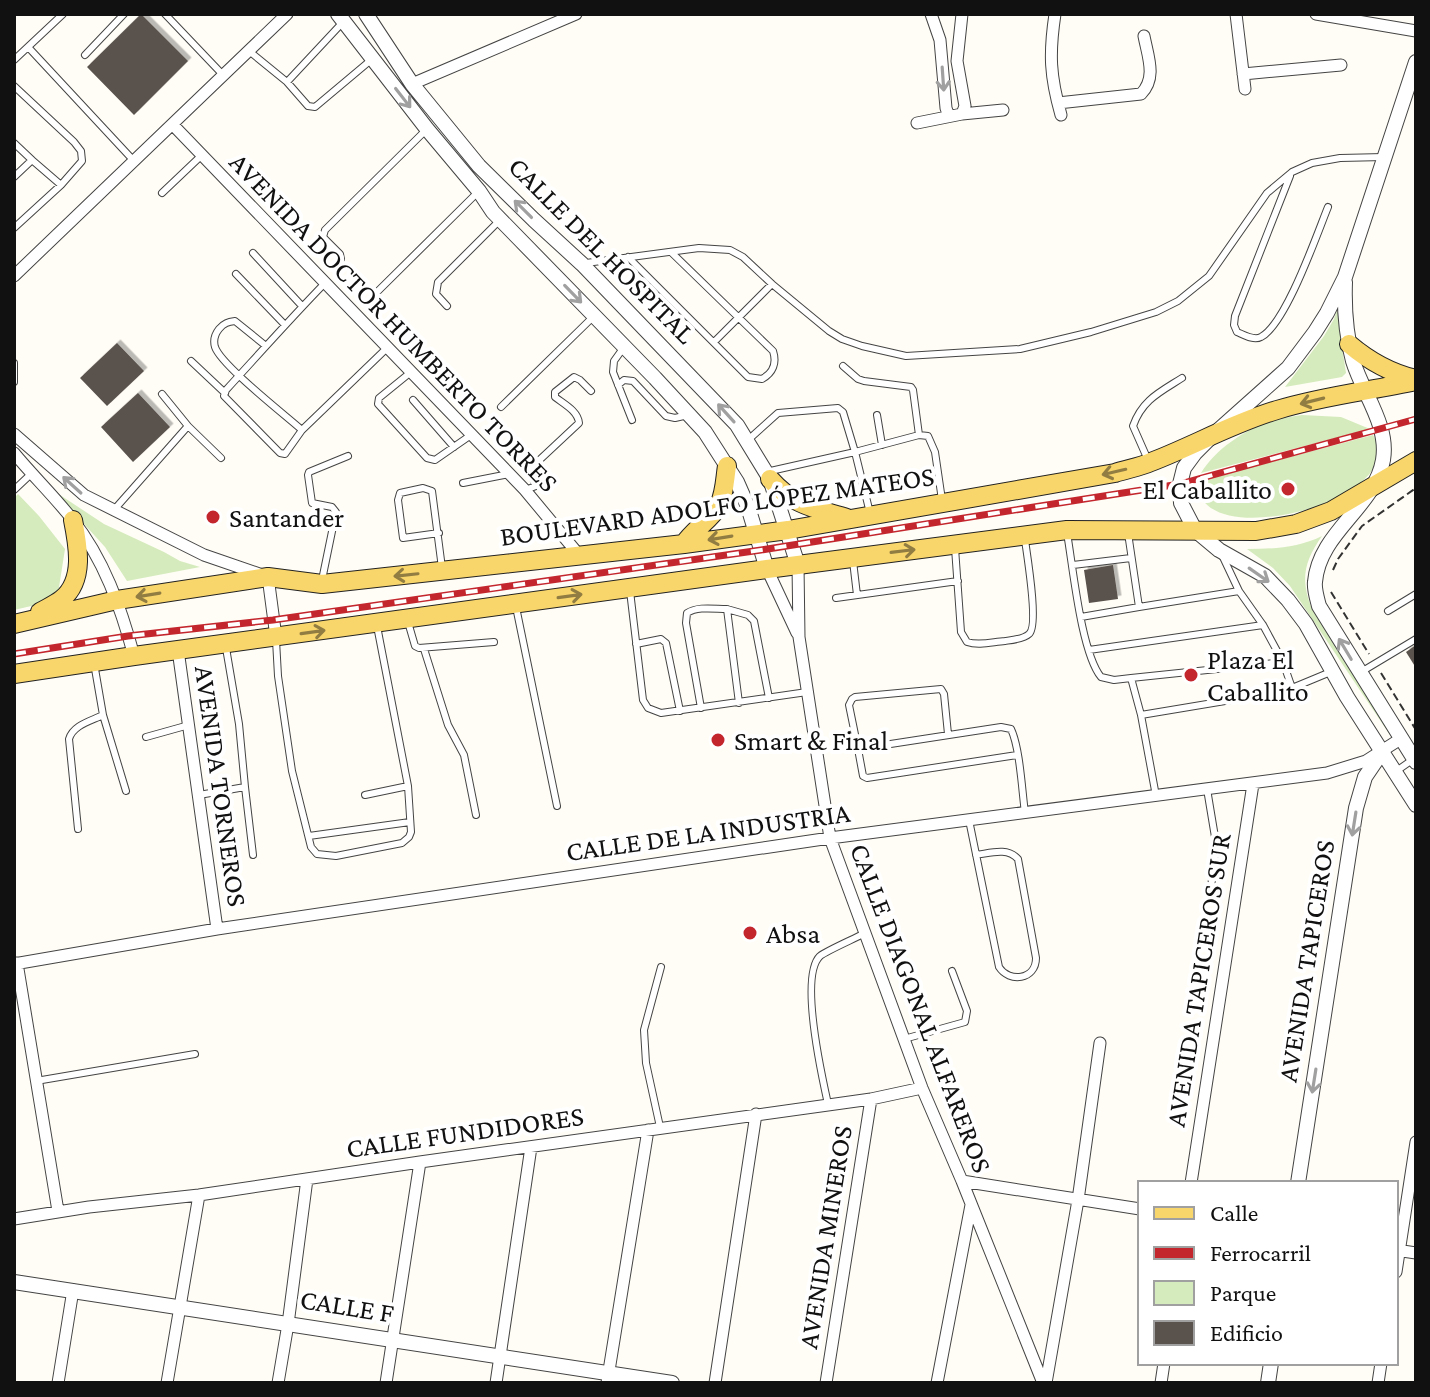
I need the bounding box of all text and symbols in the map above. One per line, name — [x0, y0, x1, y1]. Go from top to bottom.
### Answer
one-way arrow — [936, 65, 951, 92]
one-way arrow — [394, 87, 412, 108]
street label: AVENIDA DOCTOR HUMBERTO TORRES — [224, 146, 564, 498]
street label: CALLE DEL HOSPITAL — [502, 150, 702, 350]
one-way arrow — [514, 200, 533, 219]
one-way arrow — [563, 284, 582, 303]
one-way arrow — [1300, 395, 1325, 410]
one-way arrow — [717, 403, 735, 423]
street label: BOULEVARD ADOLFO LÓPEZ MATEOS — [498, 460, 936, 552]
one-way arrow — [1102, 465, 1127, 480]
place label: El Caballito — [1143, 474, 1272, 505]
one-way arrow — [62, 476, 82, 494]
marker: El Caballito — [1279, 480, 1297, 498]
place label: Santander — [229, 502, 344, 533]
marker: Santander — [204, 508, 222, 526]
one-way arrow — [708, 531, 733, 546]
one-way arrow — [890, 543, 916, 558]
one-way arrow — [1248, 566, 1270, 583]
one-way arrow — [393, 567, 420, 582]
one-way arrow — [136, 588, 161, 603]
one-way arrow — [557, 588, 583, 603]
one-way arrow — [300, 624, 325, 639]
one-way arrow — [1337, 638, 1353, 660]
place label: Plaza El Caballito — [1207, 644, 1309, 707]
street label: AVENIDA TORNEROS — [189, 663, 253, 909]
marker: Plaza El Caballito — [1182, 666, 1200, 684]
place label: Smart & Final — [734, 725, 888, 756]
marker: Smart & Final — [709, 731, 727, 749]
street label: CALLE DE LA INDUSTRIA — [564, 797, 852, 867]
one-way arrow — [1345, 810, 1360, 836]
street label: AVENIDA TAPICEROS SUR — [1159, 831, 1237, 1129]
street label: AVENIDA TAPICEROS — [1272, 838, 1340, 1084]
street label: CALLE DIAGONAL ALFAREROS — [844, 839, 998, 1177]
place label: Absa — [766, 918, 820, 949]
marker: Absa — [741, 924, 759, 942]
one-way arrow — [1306, 1067, 1321, 1093]
street label: CALLE FUNDIDORES — [344, 1100, 586, 1164]
street label: AVENIDA MINEROS — [792, 1123, 858, 1351]
legend — [1138, 1181, 1398, 1365]
text: Calle — [1210, 1199, 1258, 1226]
text: Ferrocarril — [1210, 1239, 1311, 1266]
text: Parque — [1210, 1279, 1276, 1306]
street label: CALLE F — [298, 1283, 396, 1329]
text: Edificio — [1210, 1319, 1283, 1346]

